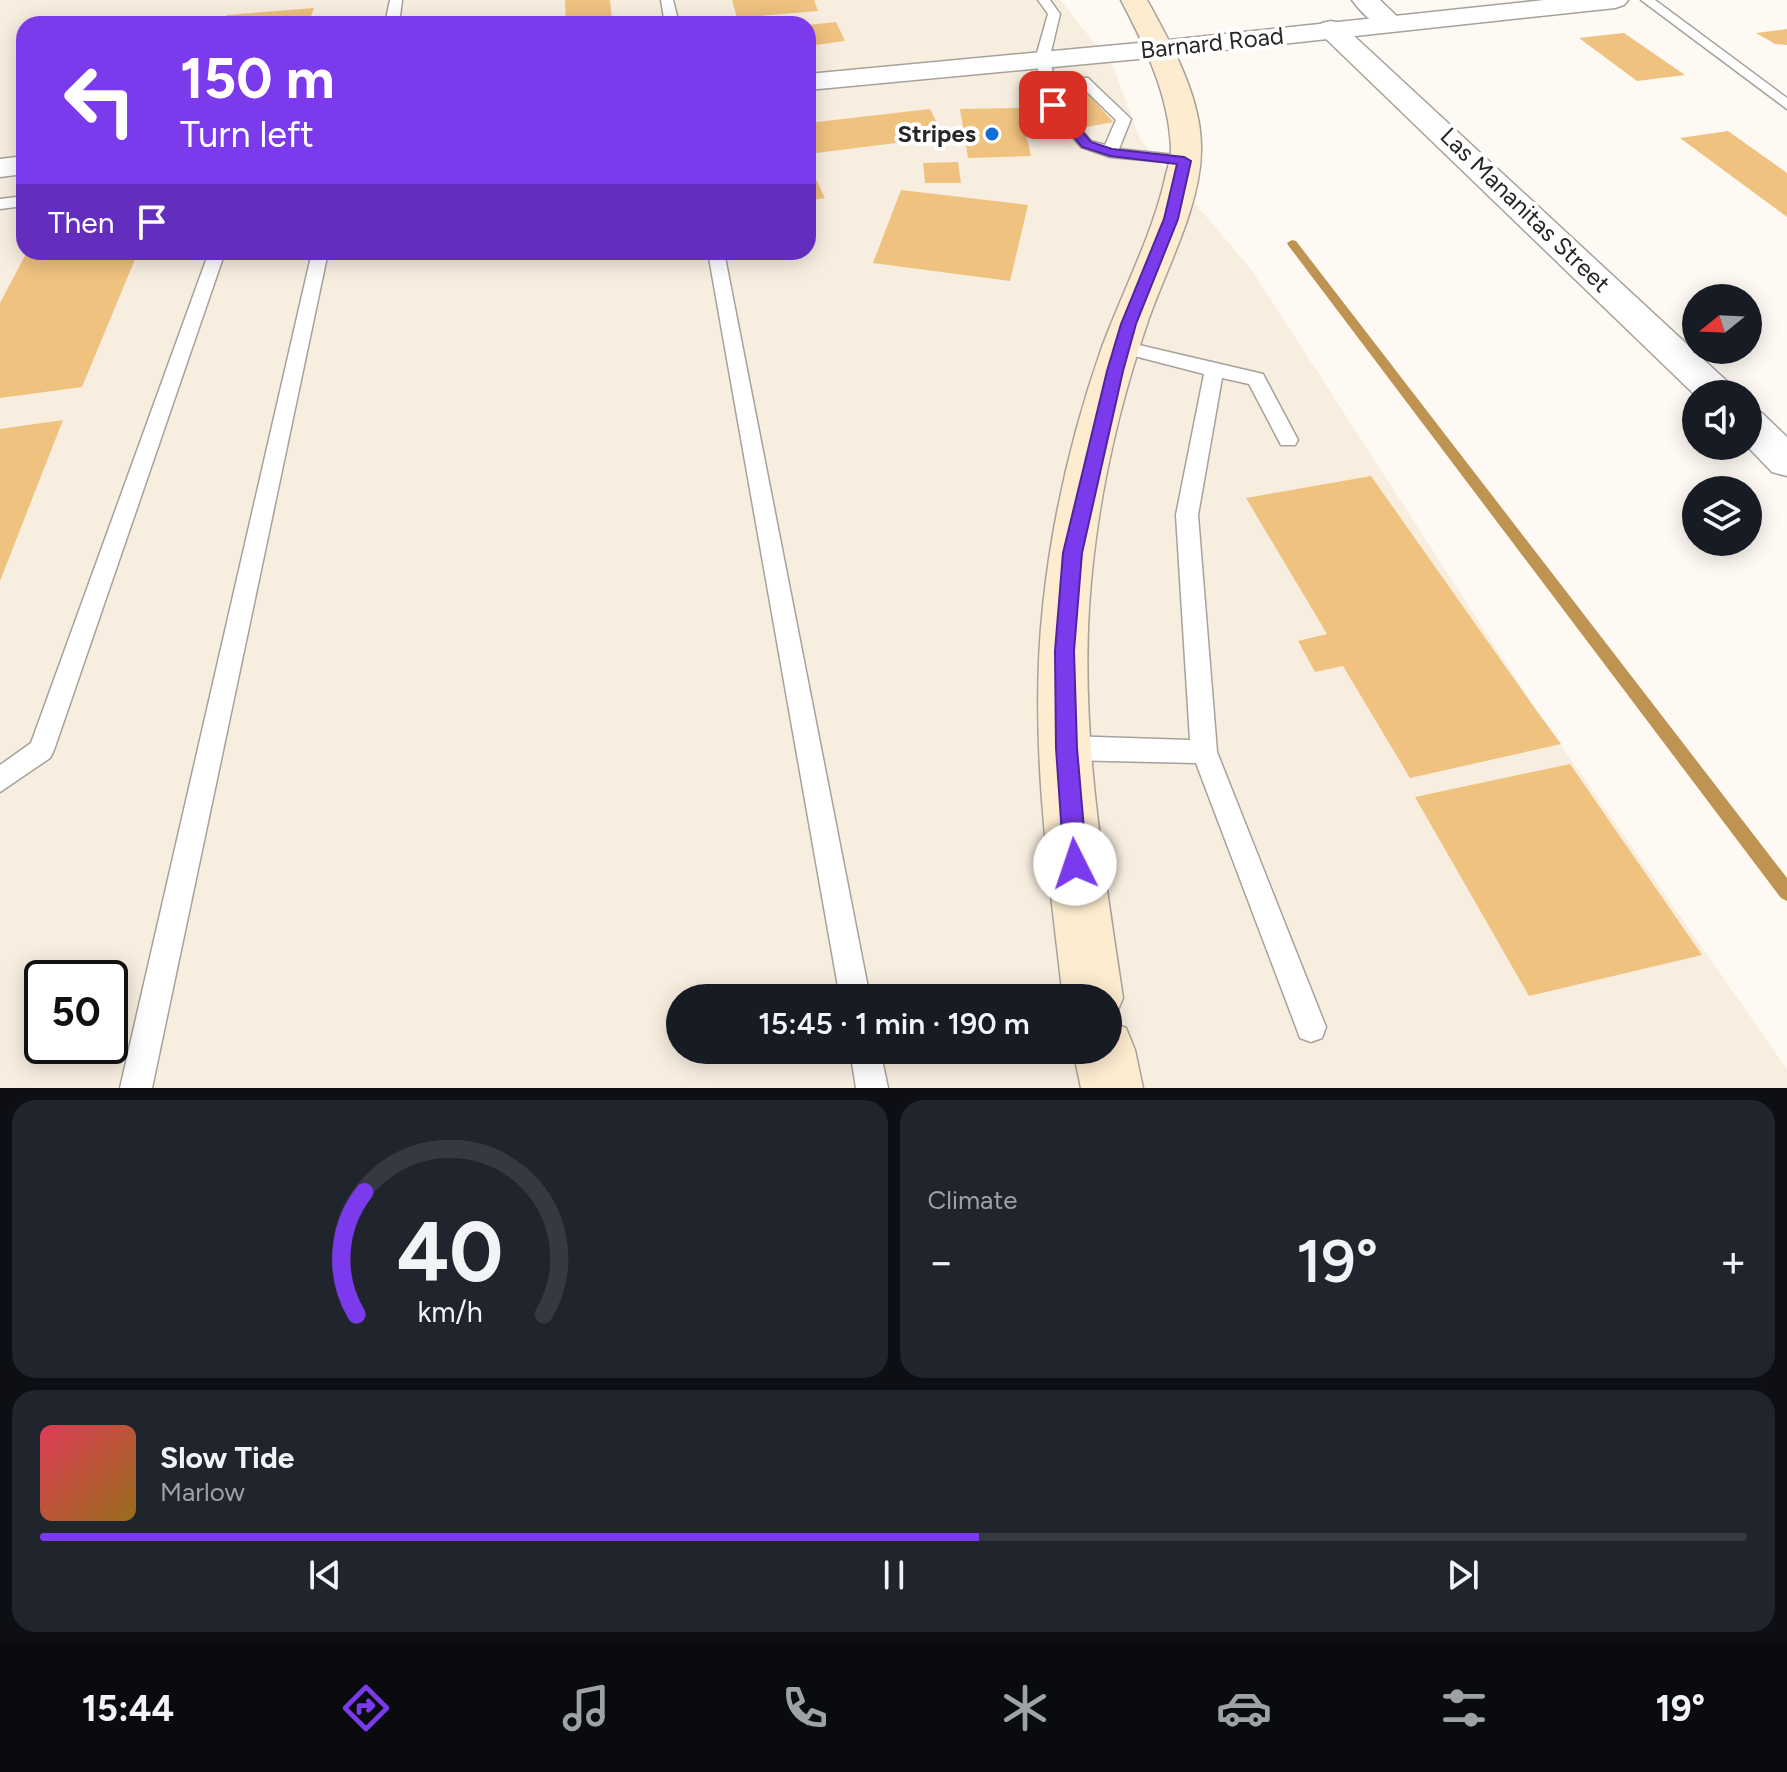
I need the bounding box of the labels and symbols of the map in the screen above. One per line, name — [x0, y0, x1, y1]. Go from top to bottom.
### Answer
street label: Barnard Road — [1139, 21, 1285, 64]
pin — [1019, 71, 1087, 139]
place label: Stripes — [897, 119, 976, 148]
street label: Las Mananitas Street — [1435, 121, 1616, 298]
marker: Stripes — [983, 125, 1001, 143]
north arrow — [1682, 284, 1762, 364]
position arrow — [1033, 822, 1117, 906]
speed limit sign: 50 — [24, 960, 128, 1064]

